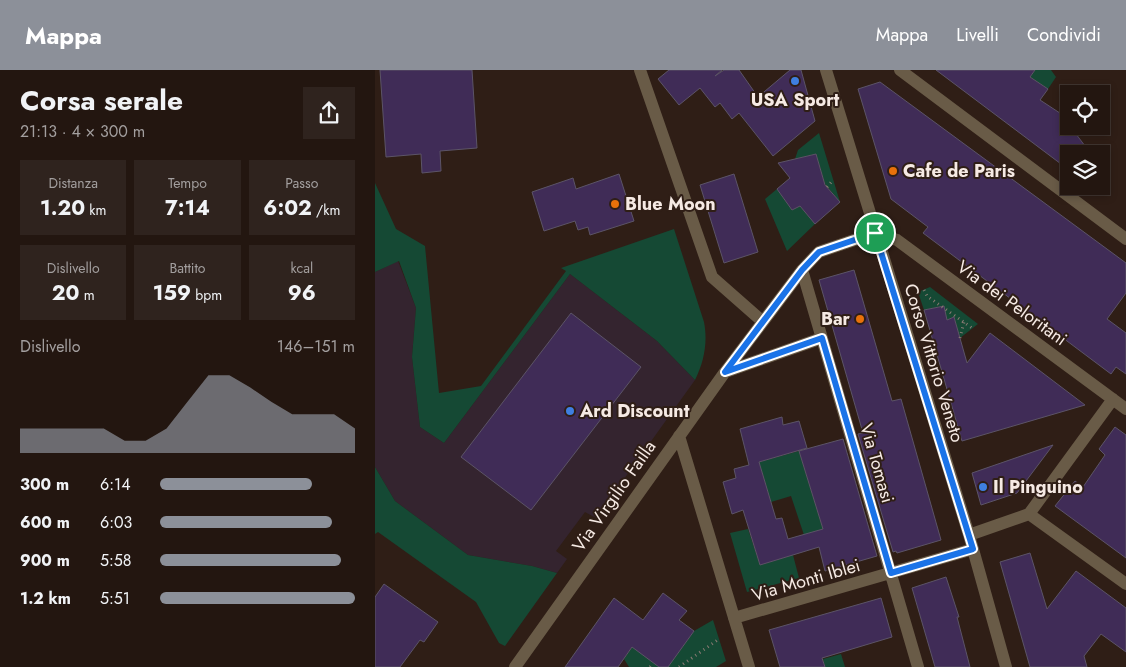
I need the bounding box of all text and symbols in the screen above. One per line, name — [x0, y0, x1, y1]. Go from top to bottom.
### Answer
text: Mappa — [25, 18, 102, 53]
text: Mappa — [876, 22, 928, 48]
text: Livelli — [956, 22, 999, 48]
text: Condividi — [1027, 22, 1101, 48]
marker: USA Sport — [789, 75, 801, 87]
text: Corsa serale — [20, 80, 183, 121]
map controls — [1060, 85, 1110, 195]
button: locate — [1060, 85, 1110, 135]
button: share — [303, 87, 355, 139]
place label: USA Sport — [751, 87, 840, 113]
text: 21:13 · 4 × 300 m — [20, 120, 145, 143]
button: layers — [1060, 145, 1110, 195]
place label: Cafe de Paris — [903, 158, 1015, 184]
marker: Cafe de Paris — [887, 165, 899, 177]
text: Distanza — [48, 173, 98, 193]
text: Tempo — [168, 173, 207, 193]
text: Passo — [285, 173, 318, 193]
place label: Blue Moon — [625, 191, 716, 217]
text: 1.20 — [40, 193, 85, 223]
text: 7:14 — [165, 193, 210, 223]
text: 6:02 — [263, 193, 312, 223]
marker: Blue Moon — [609, 198, 621, 210]
text: km — [85, 200, 106, 220]
text: /km — [312, 200, 340, 220]
pin — [854, 212, 896, 254]
icon: arrive — [861, 219, 889, 247]
street label: Via dei Peloritani — [951, 254, 1073, 352]
text: Dislivello — [47, 258, 100, 278]
text: Battito — [170, 258, 205, 278]
text: kcal — [291, 258, 313, 278]
text: 20 — [52, 278, 79, 308]
text: 159 — [153, 278, 191, 308]
text: 96 — [288, 278, 316, 308]
street label: Corso Vittorio Veneto — [898, 281, 971, 446]
text: m — [79, 285, 95, 305]
text: bpm — [191, 285, 222, 305]
place label: Bar — [821, 306, 851, 332]
marker: Bar — [854, 313, 866, 325]
text: Dislivello — [20, 335, 80, 358]
text: 146–151 m — [277, 335, 355, 358]
place label: Ard Discount — [579, 398, 690, 424]
marker: Ard Discount — [564, 405, 576, 417]
street label: Via Tomasi — [853, 420, 901, 506]
street label: Via Virgilio Failla — [566, 435, 662, 557]
text: 300 m — [20, 473, 69, 496]
text: 6:14 — [100, 473, 131, 496]
place label: Il Pinguino — [993, 474, 1083, 500]
marker: Il Pinguino — [977, 481, 989, 493]
text: 600 m — [20, 511, 70, 534]
text: 6:03 — [100, 511, 132, 534]
text: 900 m — [20, 549, 70, 572]
text: 5:58 — [100, 549, 132, 572]
street label: Via Monti Iblei — [749, 552, 863, 608]
text: 1.2 km — [20, 587, 71, 610]
text: 5:51 — [100, 587, 130, 610]

